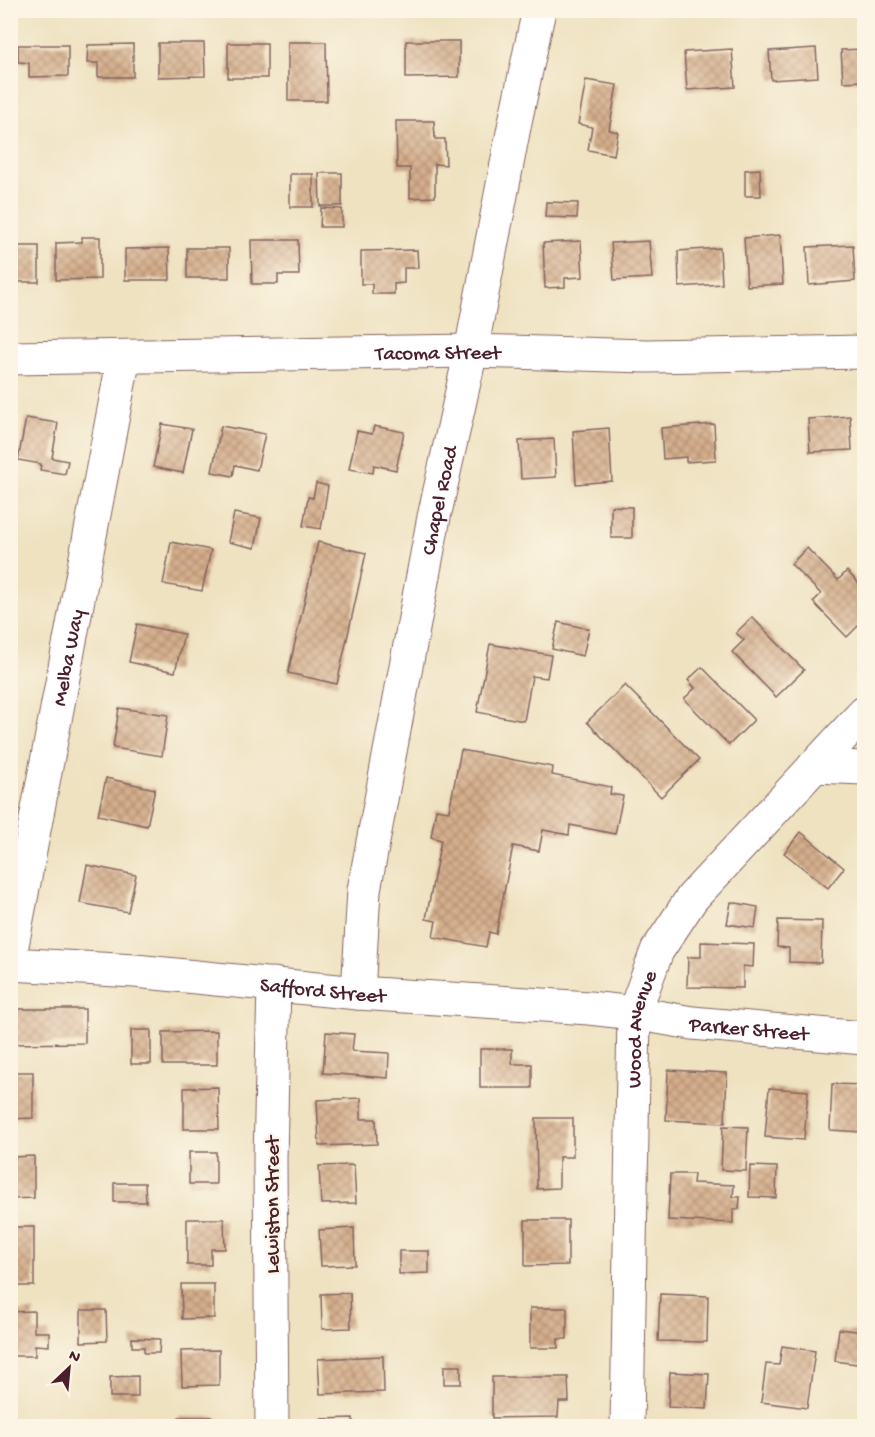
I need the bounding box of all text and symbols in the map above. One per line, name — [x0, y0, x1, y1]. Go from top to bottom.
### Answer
street label: Tacoma Street — [374, 342, 503, 368]
street label: Chapel Road — [418, 442, 466, 558]
street label: Melba Way — [49, 608, 92, 708]
street label: Wood Avenue — [624, 967, 665, 1088]
street label: Safford Street — [259, 974, 389, 1011]
street label: Parker Street — [687, 1014, 812, 1049]
street label: Lewiston Street — [262, 1134, 287, 1274]
north arrow — [39, 1338, 99, 1398]
text: N — [65, 1347, 83, 1369]

